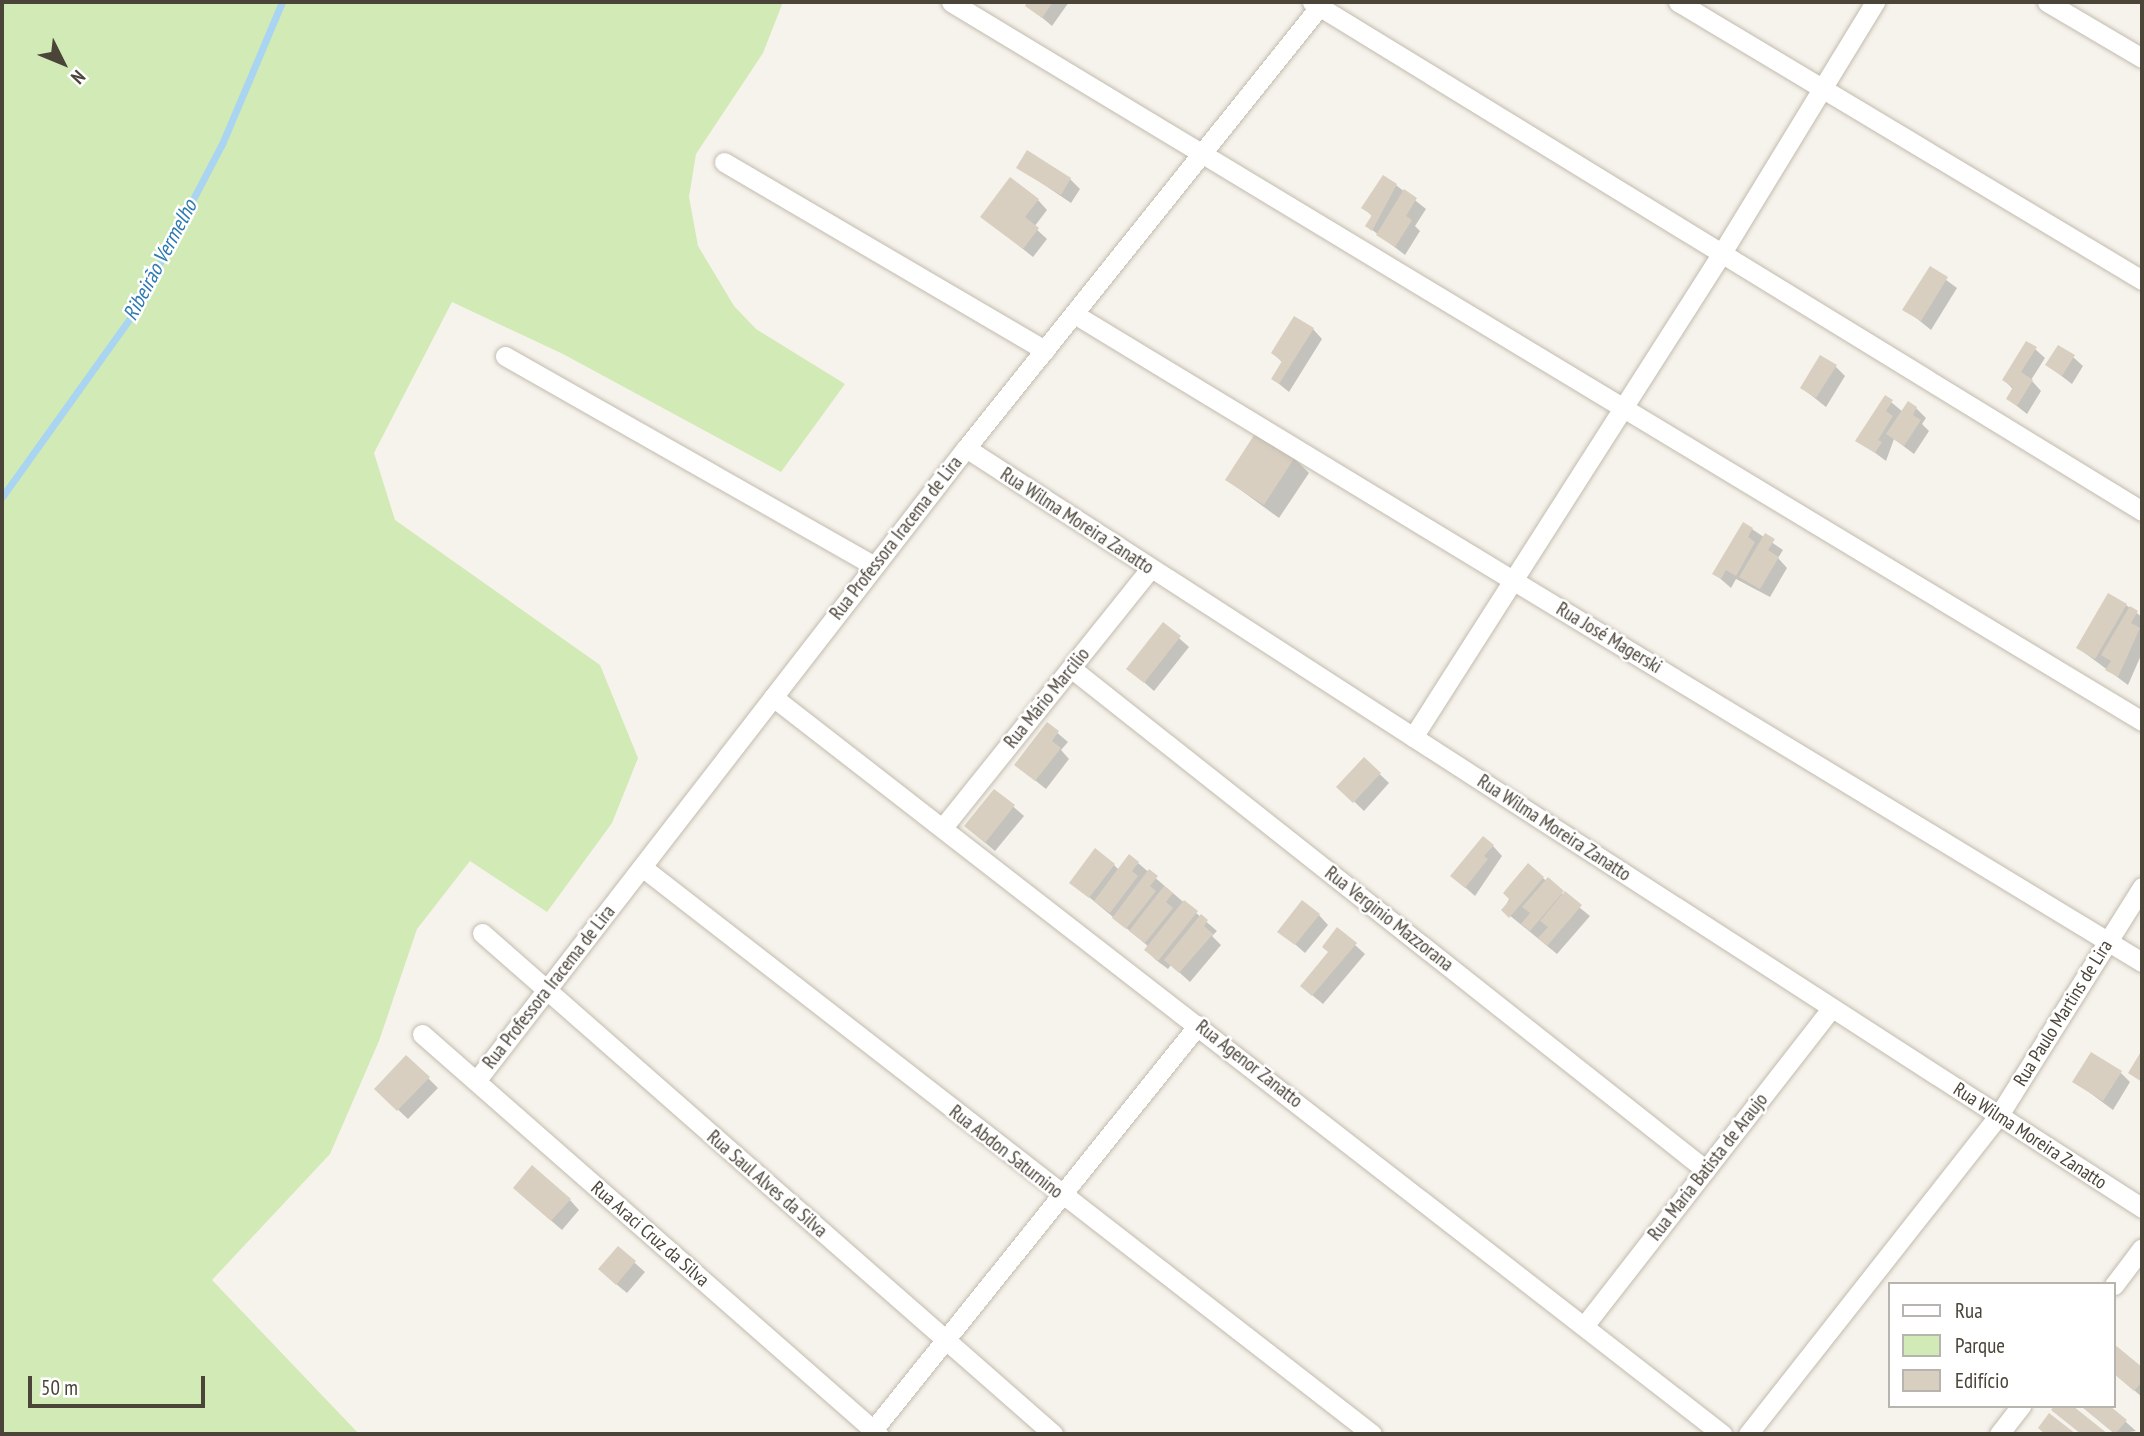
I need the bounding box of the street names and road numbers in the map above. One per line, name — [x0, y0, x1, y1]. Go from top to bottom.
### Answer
street label: Rua Professora Iracema de Lira — [825, 452, 967, 624]
street label: Rua Wilma Moreira Zanatto — [996, 463, 1158, 579]
street label: Rua José Magerski — [1552, 598, 1666, 678]
street label: Rua Mário Marcilio — [999, 643, 1095, 753]
street label: Rua Wilma Moreira Zanatto — [1473, 770, 1635, 886]
street label: Rua Verginio Mazzorana — [1320, 862, 1458, 976]
street label: Rua Professora Iracema de Lira — [478, 901, 620, 1073]
street label: Rua Paulo Martins de Lira — [2009, 936, 2117, 1090]
street label: Rua Agenor Zanatto — [1191, 1015, 1307, 1113]
street label: Rua Wilma Moreira Zanatto — [1949, 1078, 2111, 1194]
street label: Rua Maria Batista de Araujo — [1643, 1089, 1773, 1245]
street label: Rua Abdon Saturnino — [944, 1100, 1068, 1204]
street label: Rua Saul Alves da Silva — [702, 1126, 832, 1242]
street label: Rua Araci Cruz da Silva — [586, 1176, 714, 1292]

